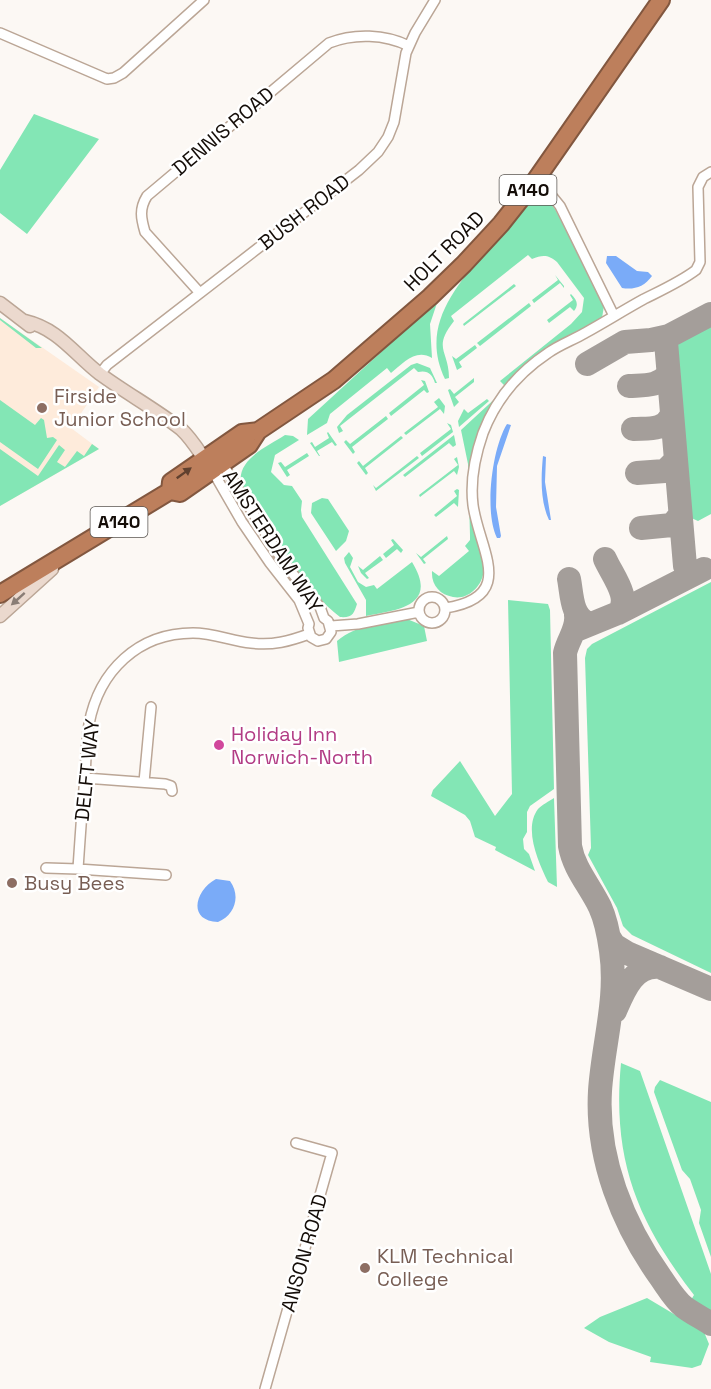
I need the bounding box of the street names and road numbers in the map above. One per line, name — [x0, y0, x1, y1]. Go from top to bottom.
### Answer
street label: DENNIS ROAD — [167, 81, 279, 181]
street label: BUSH ROAD — [253, 168, 355, 256]
road number: A140 — [500, 175, 556, 205]
street label: HOLT ROAD — [398, 205, 490, 297]
street label: AMSTERDAM WAY — [217, 465, 329, 617]
road number: A140 — [90, 507, 148, 537]
street label: DELFT WAY — [69, 718, 105, 822]
street label: ANSON ROAD — [275, 1191, 333, 1315]

